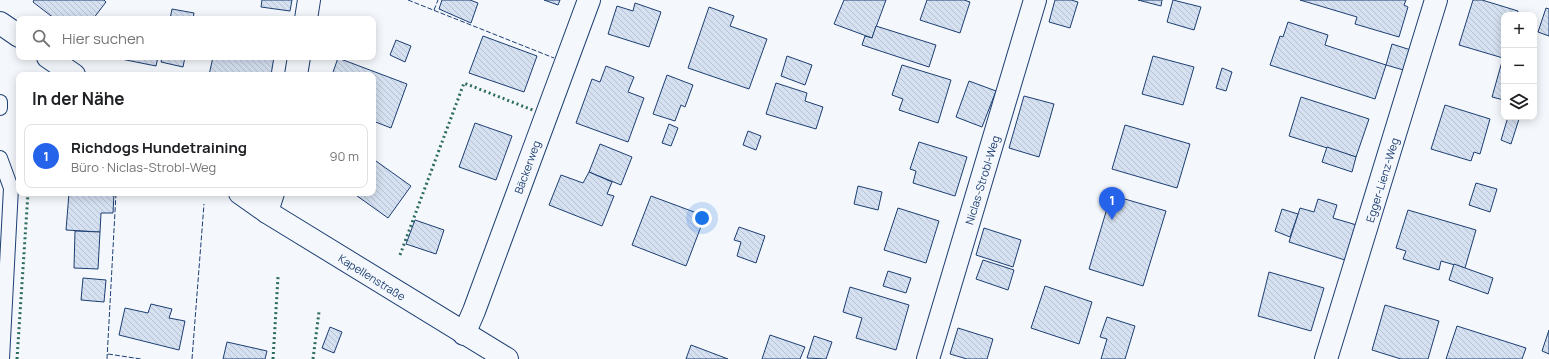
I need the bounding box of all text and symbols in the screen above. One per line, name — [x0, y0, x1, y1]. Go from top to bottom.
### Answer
map controls — [1501, 12, 1537, 120]
button: + — [1501, 12, 1537, 48]
search box — [16, 16, 376, 60]
icon: search — [30, 27, 52, 49]
text: Hier suchen — [62, 28, 144, 49]
button: − — [1501, 48, 1537, 84]
button: layers — [1501, 84, 1537, 120]
text: In der Nähe — [32, 87, 125, 110]
street label: Niclas-Strobl-Weg — [961, 134, 1003, 226]
street label: Egger-Lienz-Weg — [1362, 136, 1402, 224]
text: Richdogs Hundetraining — [71, 137, 247, 158]
street label: Bäckerweg — [510, 138, 544, 196]
text: 1 — [43, 147, 49, 165]
text: 90 m — [329, 147, 359, 165]
text: Büro · Niclas-Strobl-Weg — [71, 158, 216, 176]
pin: 1 — [1099, 187, 1125, 220]
your location — [692, 208, 712, 228]
street label: Kapellenstraße — [336, 250, 409, 304]

